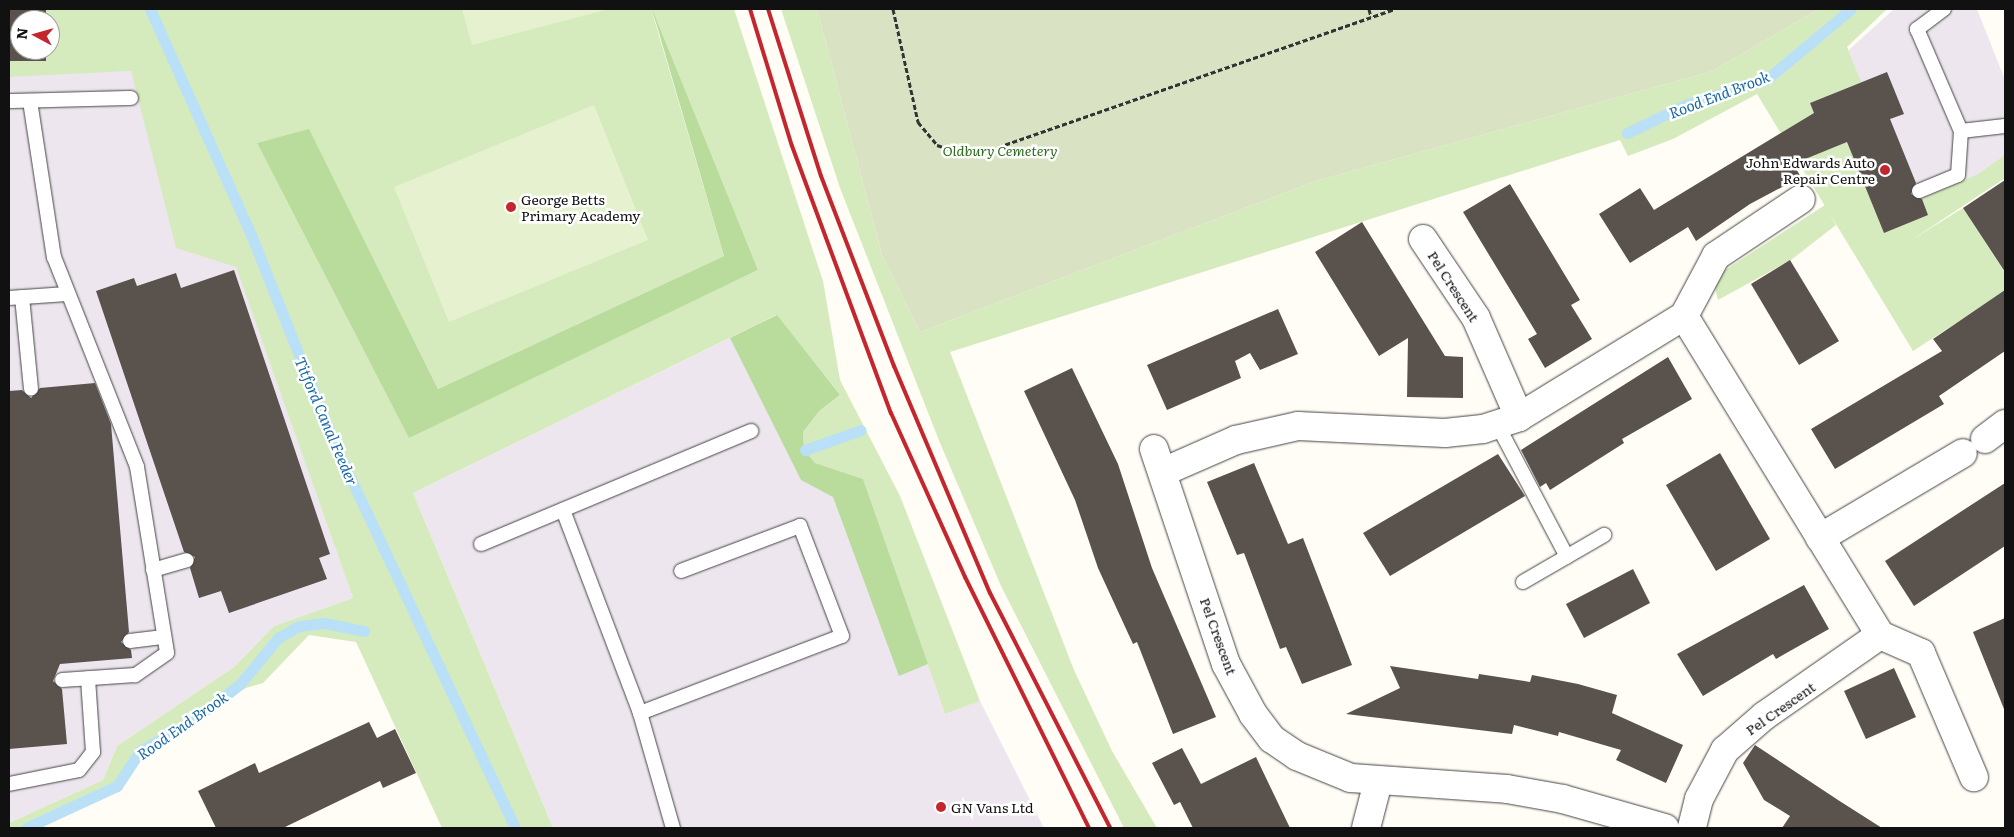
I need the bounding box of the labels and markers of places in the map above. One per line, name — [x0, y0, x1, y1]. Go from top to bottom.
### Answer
place label: John Edwards Auto Repair Centre — [1746, 154, 1875, 186]
marker: John Edwards Auto Repair Centre — [1879, 164, 1891, 176]
place label: George Betts Primary Academy — [521, 191, 640, 223]
marker: George Betts Primary Academy — [505, 201, 517, 213]
place label: GN Vans Ltd — [951, 799, 1034, 815]
marker: GN Vans Ltd — [935, 801, 947, 813]

